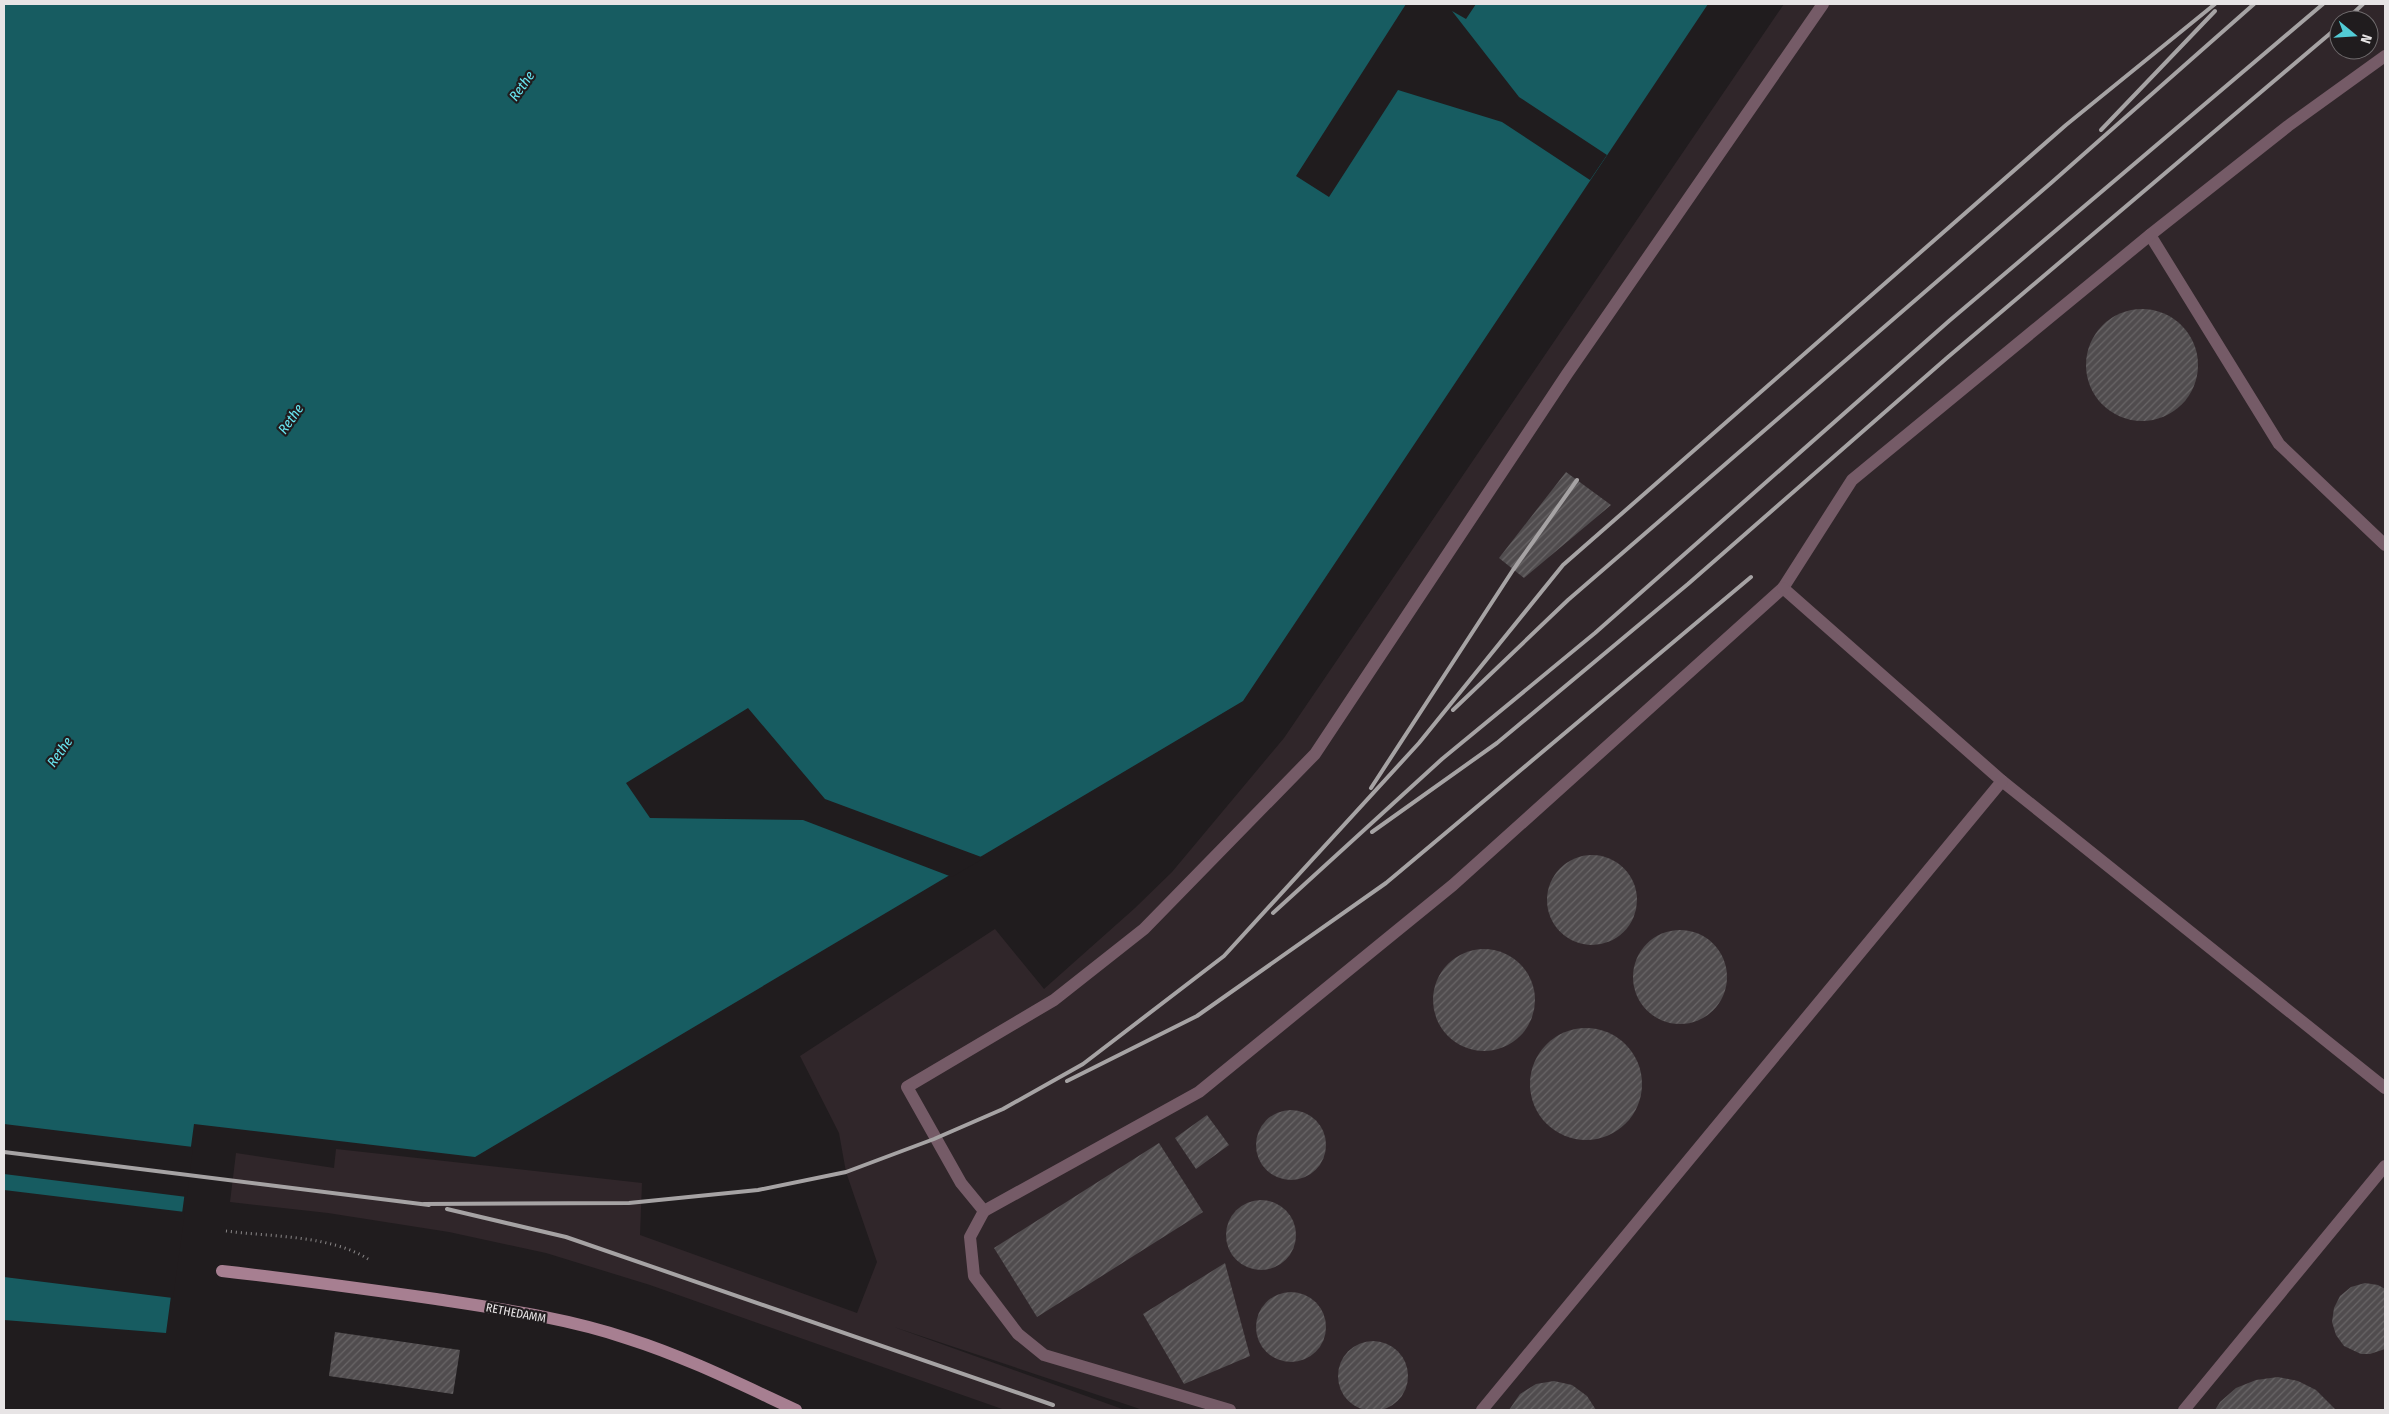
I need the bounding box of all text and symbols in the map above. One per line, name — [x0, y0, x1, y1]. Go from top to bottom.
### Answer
north arrow — [2329, 10, 2379, 60]
text: N — [2357, 32, 2375, 45]
water label: Rethe — [506, 68, 538, 104]
water label: Rethe — [275, 401, 307, 437]
water label: Rethe — [44, 734, 76, 770]
street label: RETHEDAMM — [485, 1300, 547, 1326]

